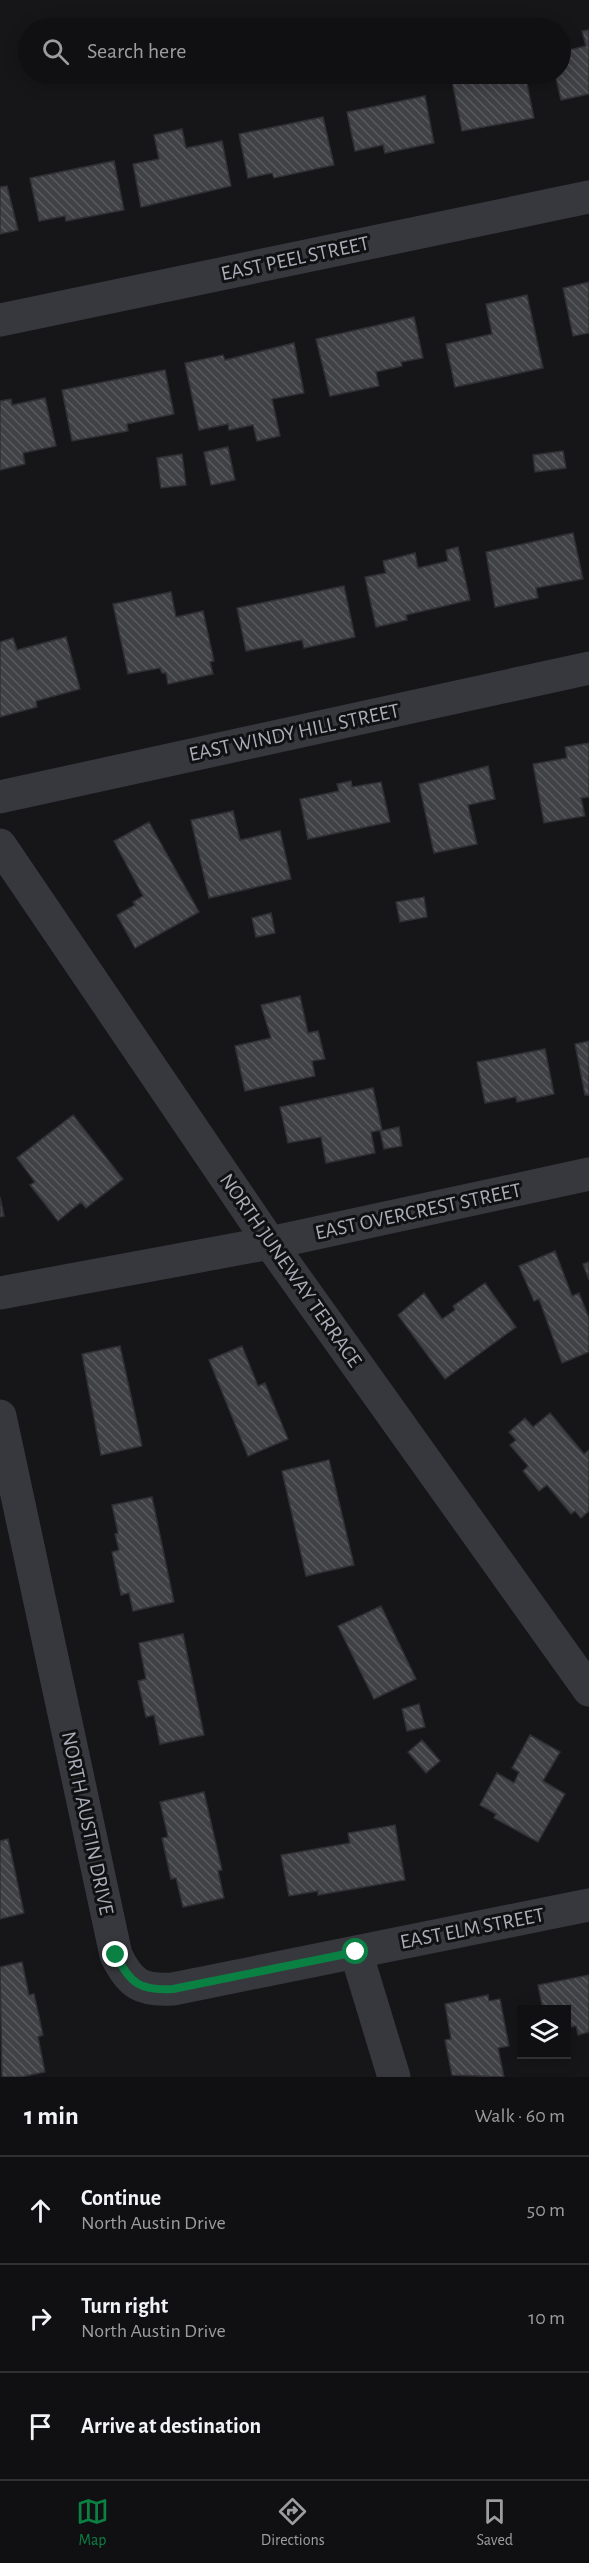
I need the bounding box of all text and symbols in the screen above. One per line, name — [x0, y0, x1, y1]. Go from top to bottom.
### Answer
search box — [18, 18, 571, 84]
icon: search — [39, 35, 72, 68]
text: Search here — [87, 40, 186, 62]
street label: EAST PEEL STREET — [219, 233, 371, 284]
street label: EAST WINDY HILL STREET — [187, 700, 401, 765]
street label: NORTH JUNEWAY TERRACE — [216, 1170, 365, 1371]
street label: EAST OVERCREST STREET — [313, 1179, 523, 1244]
street label: NORTH AUSTIN DRIVE — [58, 1729, 117, 1917]
street label: EAST ELM STREET — [398, 1904, 546, 1953]
route start — [342, 1938, 368, 1964]
route end — [102, 1941, 128, 1967]
map controls — [517, 2005, 571, 2059]
button: layers — [517, 2005, 571, 2059]
text: 1 min — [24, 2103, 79, 2129]
text: Walk · 60 m — [474, 2106, 565, 2126]
text: Continue — [81, 2187, 161, 2209]
icon: ahead — [24, 2194, 57, 2227]
text: 50 m — [527, 2200, 565, 2220]
text: North Austin Drive — [81, 2213, 226, 2233]
text: Turn right — [81, 2295, 168, 2317]
icon: right — [24, 2302, 57, 2335]
text: 10 m — [528, 2308, 565, 2328]
text: North Austin Drive — [81, 2321, 226, 2341]
icon: arrive — [24, 2410, 57, 2443]
text: Arrive at destination — [81, 2415, 261, 2437]
tab: Map — [76, 2495, 109, 2550]
tab: Directions — [261, 2495, 325, 2550]
tab: Saved — [476, 2495, 513, 2550]

